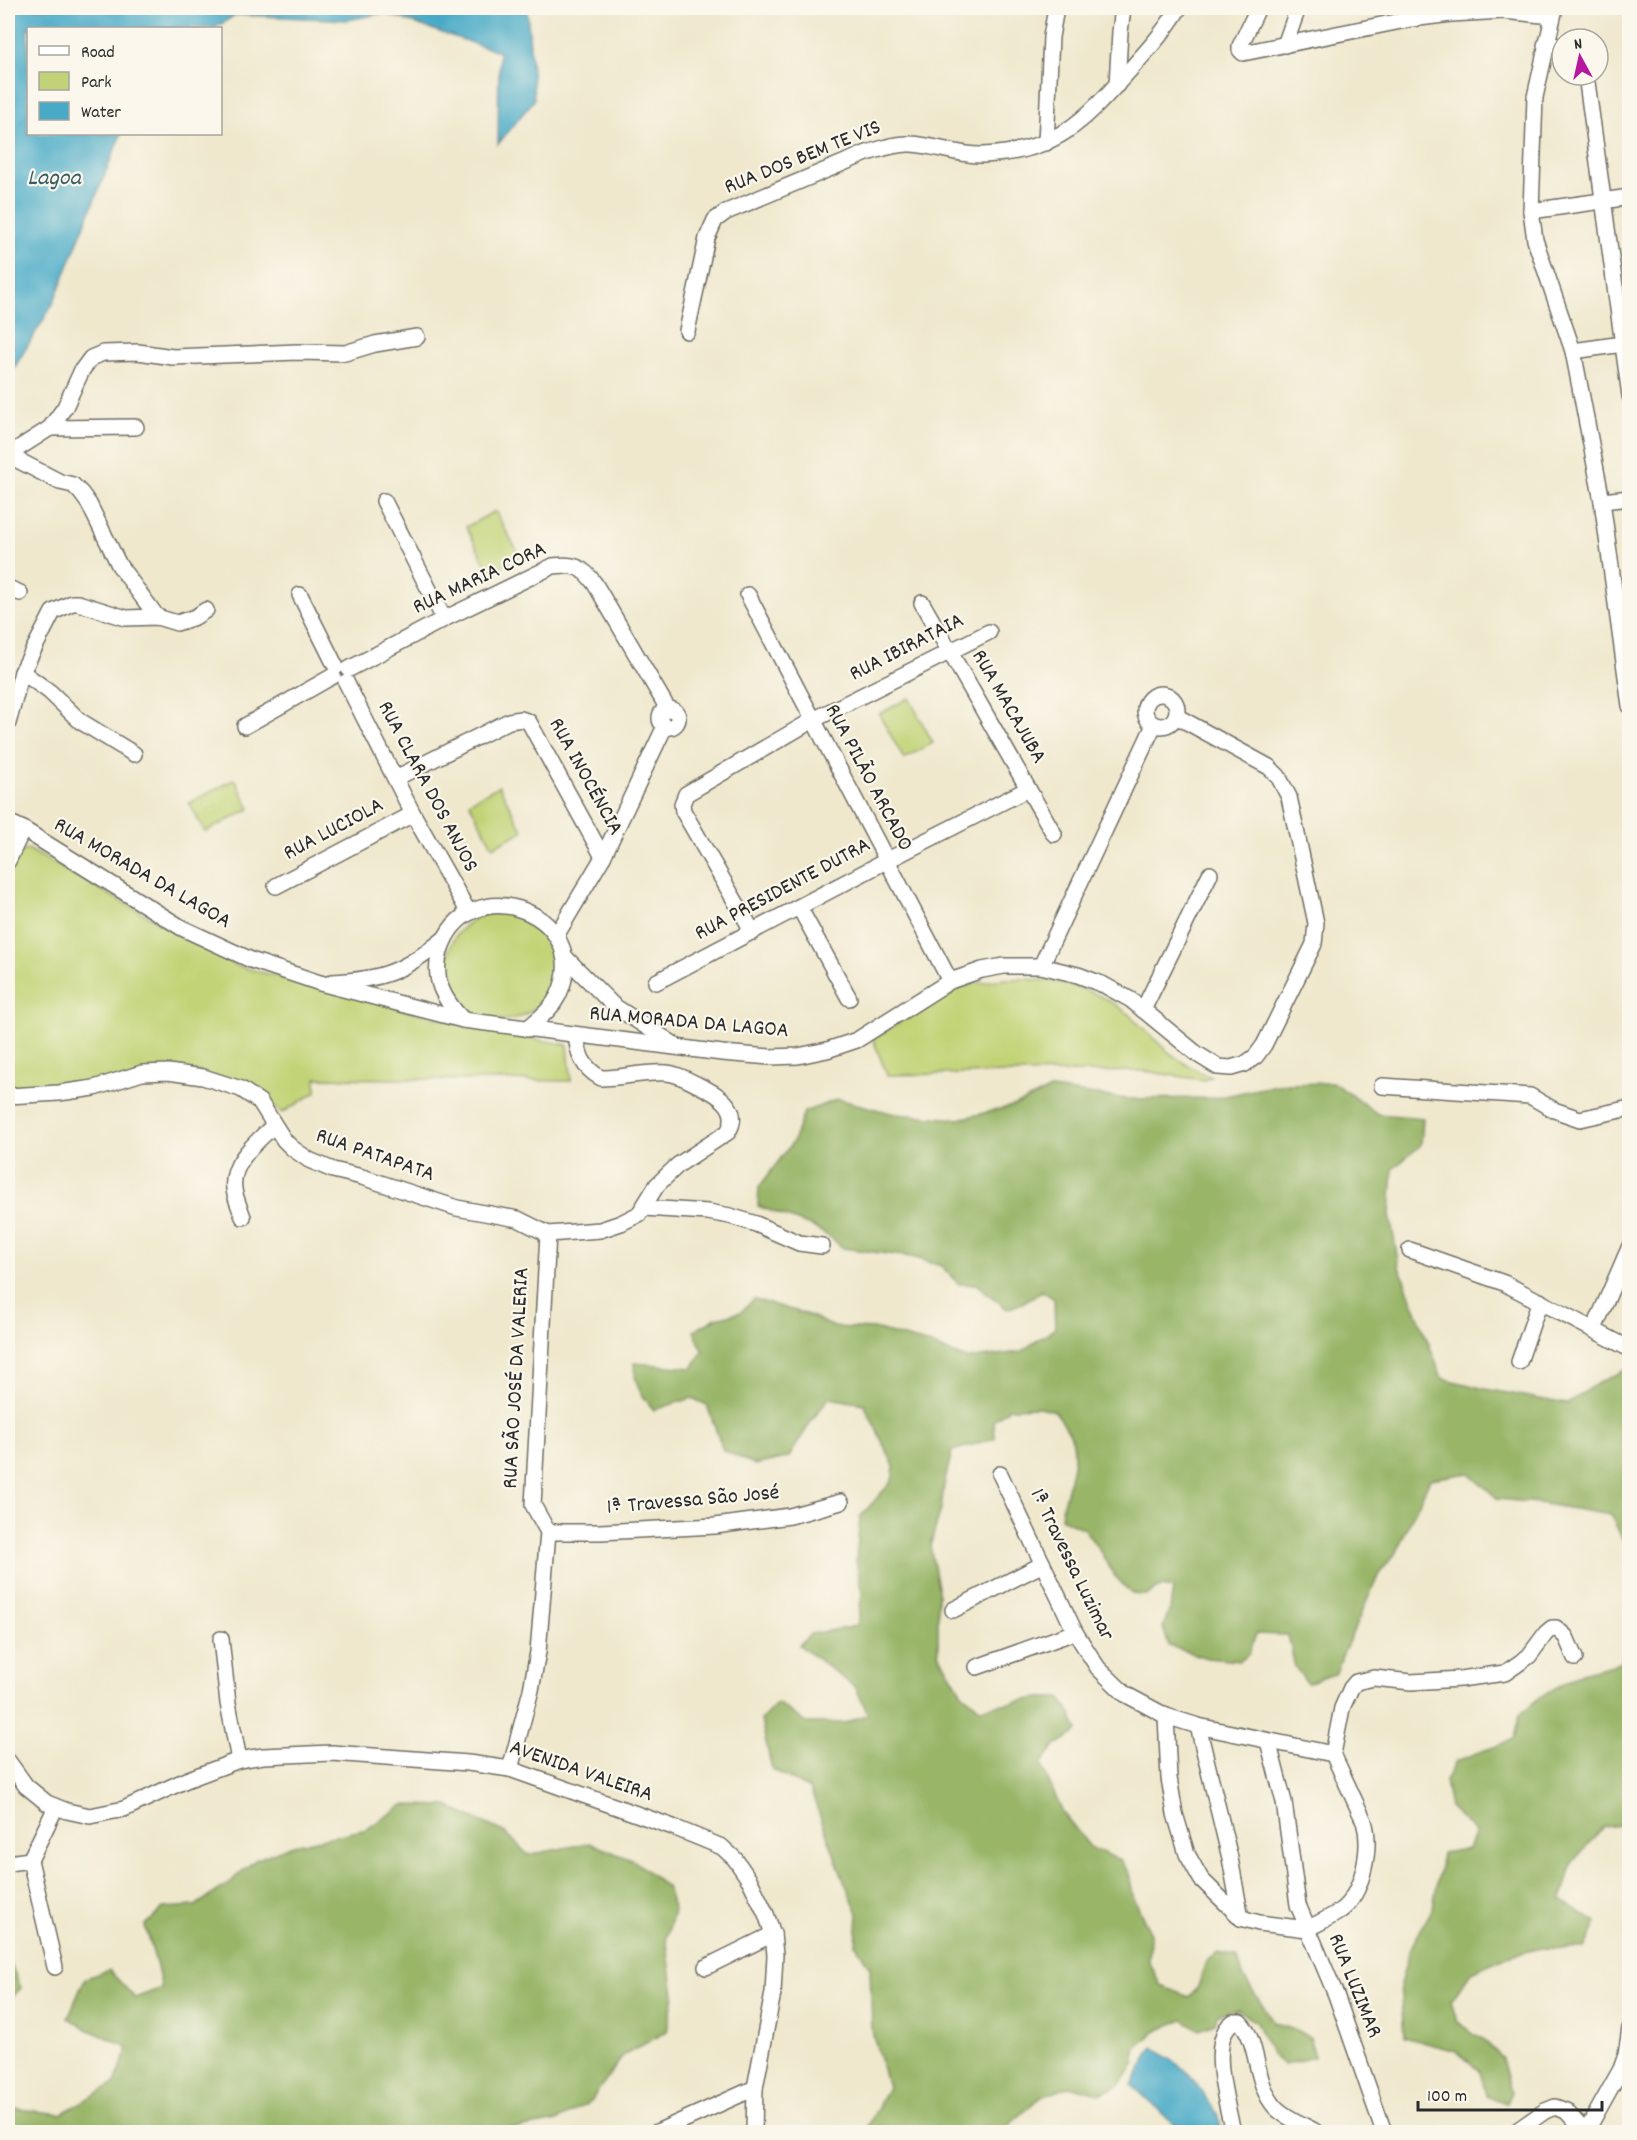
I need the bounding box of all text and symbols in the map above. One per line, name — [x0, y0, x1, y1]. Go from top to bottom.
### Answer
legend — [27, 27, 222, 135]
north arrow — [1550, 27, 1610, 87]
text: N — [1573, 33, 1584, 57]
text: Road — [81, 41, 115, 66]
text: Park — [81, 71, 112, 96]
text: Water — [81, 101, 121, 126]
street label: RUA DOS BEM TE VIS — [720, 112, 886, 204]
water label: Lagoa — [27, 162, 82, 196]
street label: RUA MARIA CORA — [408, 535, 552, 623]
street label: RUA IBIRATAIA — [844, 606, 970, 690]
street label: RUA MACAJUBA — [963, 644, 1053, 770]
street label: RUA CLARA DOS ANJOS — [369, 696, 485, 878]
street label: RUA PILÃO ARCADO — [816, 699, 920, 857]
street label: RUA INOCÉNCIA — [540, 713, 630, 841]
street label: RUA LUCIOLA — [278, 791, 390, 869]
street label: RUA MORADA DA LAGOA — [48, 811, 236, 937]
street label: RUA PRESIDENTE DUTRA — [690, 831, 876, 949]
street label: RUA MORADA DA LAGOA — [588, 999, 790, 1047]
street label: RUA PATAPATA — [311, 1121, 439, 1191]
street label: RUA SÃO JOSÉ DA VALERIA — [496, 1266, 538, 1490]
street label: 1ª Travessa São José — [605, 1478, 781, 1524]
street label: 1ª Travessa Luzimar — [1021, 1484, 1122, 1647]
street label: AVENIDA VALEIRA — [505, 1733, 657, 1811]
street label: RUA LUZIMAR — [1319, 1929, 1389, 2043]
scale bar — [1418, 2074, 1602, 2112]
text: 100 m — [1427, 2085, 1467, 2110]

